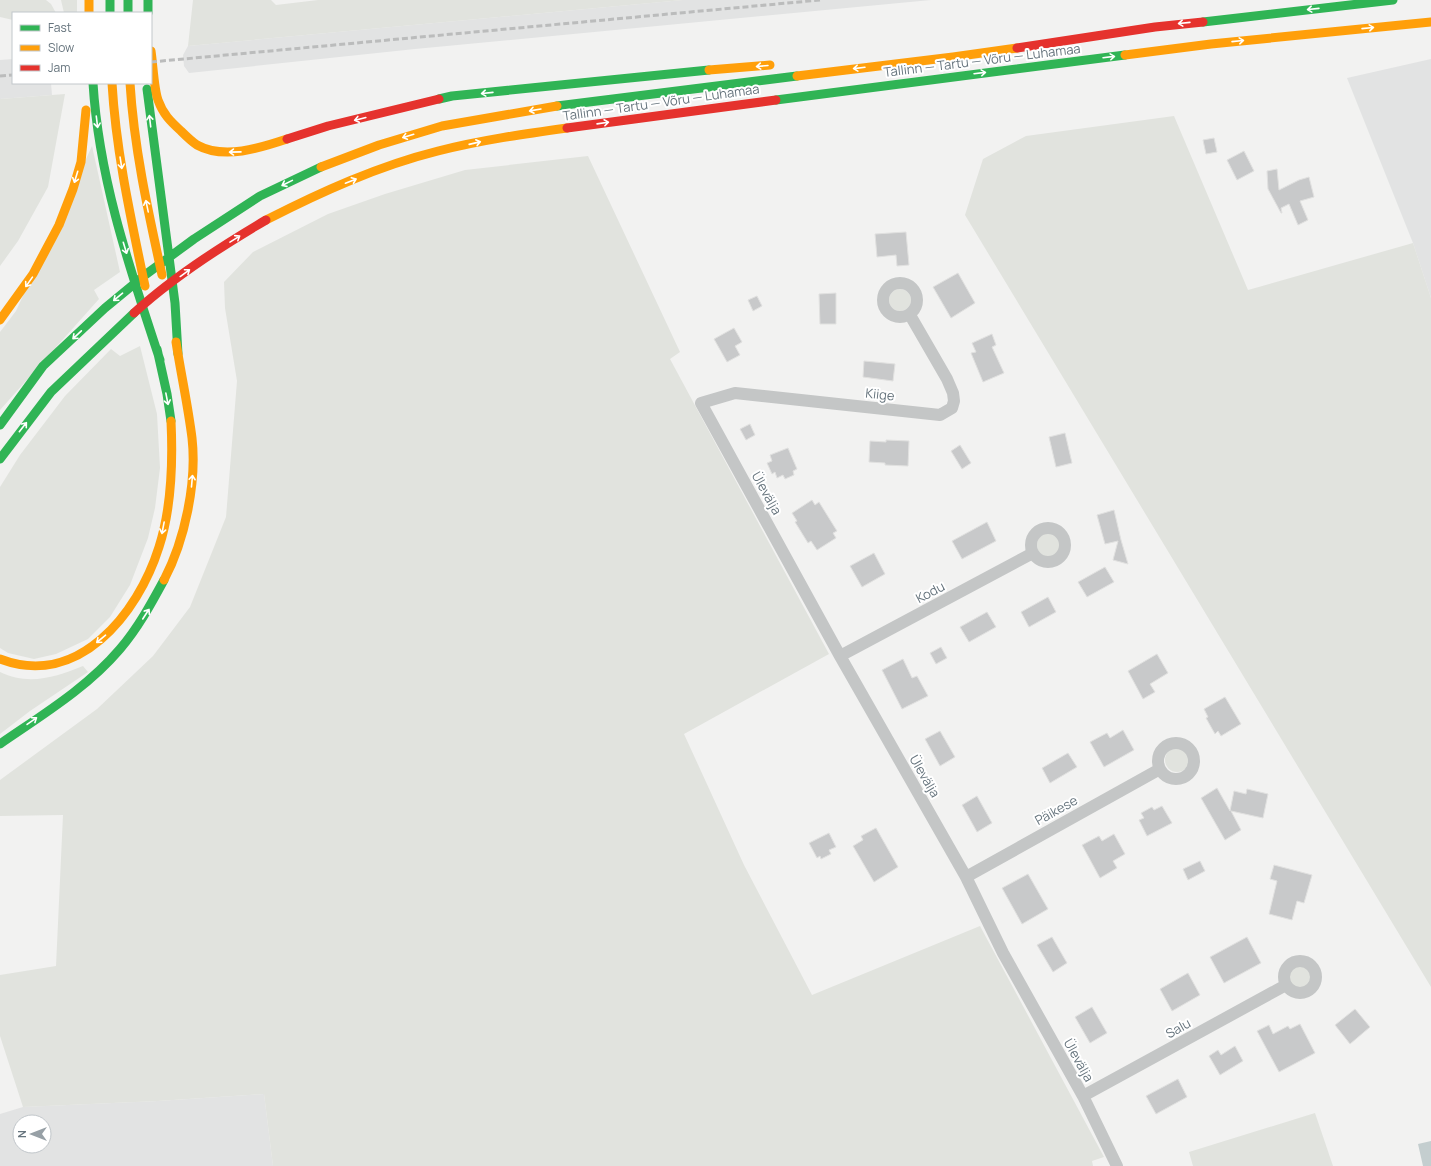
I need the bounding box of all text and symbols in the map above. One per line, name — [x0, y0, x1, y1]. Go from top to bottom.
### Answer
one-way arrow — [1307, 5, 1320, 13]
legend — [12, 12, 152, 84]
text: Fast — [48, 19, 72, 36]
one-way arrow — [1178, 20, 1191, 27]
one-way arrow — [1361, 24, 1374, 32]
one-way arrow — [1232, 37, 1245, 45]
text: Slow — [48, 39, 74, 56]
street label: Tallinn — Tartu — Võru — Luhamaa — [883, 39, 1081, 81]
one-way arrow — [1103, 53, 1116, 61]
text: Jam — [48, 59, 70, 76]
one-way arrow — [756, 62, 769, 69]
one-way arrow — [853, 65, 866, 72]
one-way arrow — [974, 69, 987, 77]
street label: Tallinn — Tartu — Võru — Luhamaa — [562, 79, 760, 125]
one-way arrow — [481, 89, 494, 96]
one-way arrow — [529, 106, 542, 114]
one-way arrow — [93, 115, 101, 128]
one-way arrow — [146, 115, 154, 128]
one-way arrow — [354, 115, 367, 123]
one-way arrow — [596, 119, 609, 127]
one-way arrow — [402, 133, 415, 140]
one-way arrow — [468, 138, 481, 146]
one-way arrow — [229, 148, 242, 155]
one-way arrow — [117, 156, 125, 169]
one-way arrow — [72, 170, 79, 183]
one-way arrow — [344, 177, 356, 184]
one-way arrow — [281, 180, 293, 187]
one-way arrow — [143, 200, 151, 213]
one-way arrow — [229, 235, 241, 243]
one-way arrow — [122, 242, 129, 255]
one-way arrow — [180, 268, 191, 277]
one-way arrow — [25, 276, 33, 287]
one-way arrow — [113, 292, 124, 301]
one-way arrow — [72, 330, 82, 339]
street label: Kiige — [865, 384, 896, 405]
one-way arrow — [163, 392, 171, 405]
one-way arrow — [19, 422, 27, 433]
street label: Ülevälja — [748, 468, 786, 518]
one-way arrow — [188, 475, 195, 488]
one-way arrow — [159, 521, 167, 534]
street label: Kodu — [912, 577, 948, 607]
one-way arrow — [141, 608, 150, 619]
one-way arrow — [96, 635, 106, 644]
one-way arrow — [26, 717, 37, 725]
street label: Ülevälja — [906, 751, 944, 801]
street label: Päikese — [1031, 791, 1081, 829]
street label: Salu — [1162, 1014, 1194, 1042]
street label: Ülevälja — [1060, 1035, 1098, 1085]
north arrow — [12, 1114, 52, 1154]
text: N — [14, 1130, 29, 1138]

